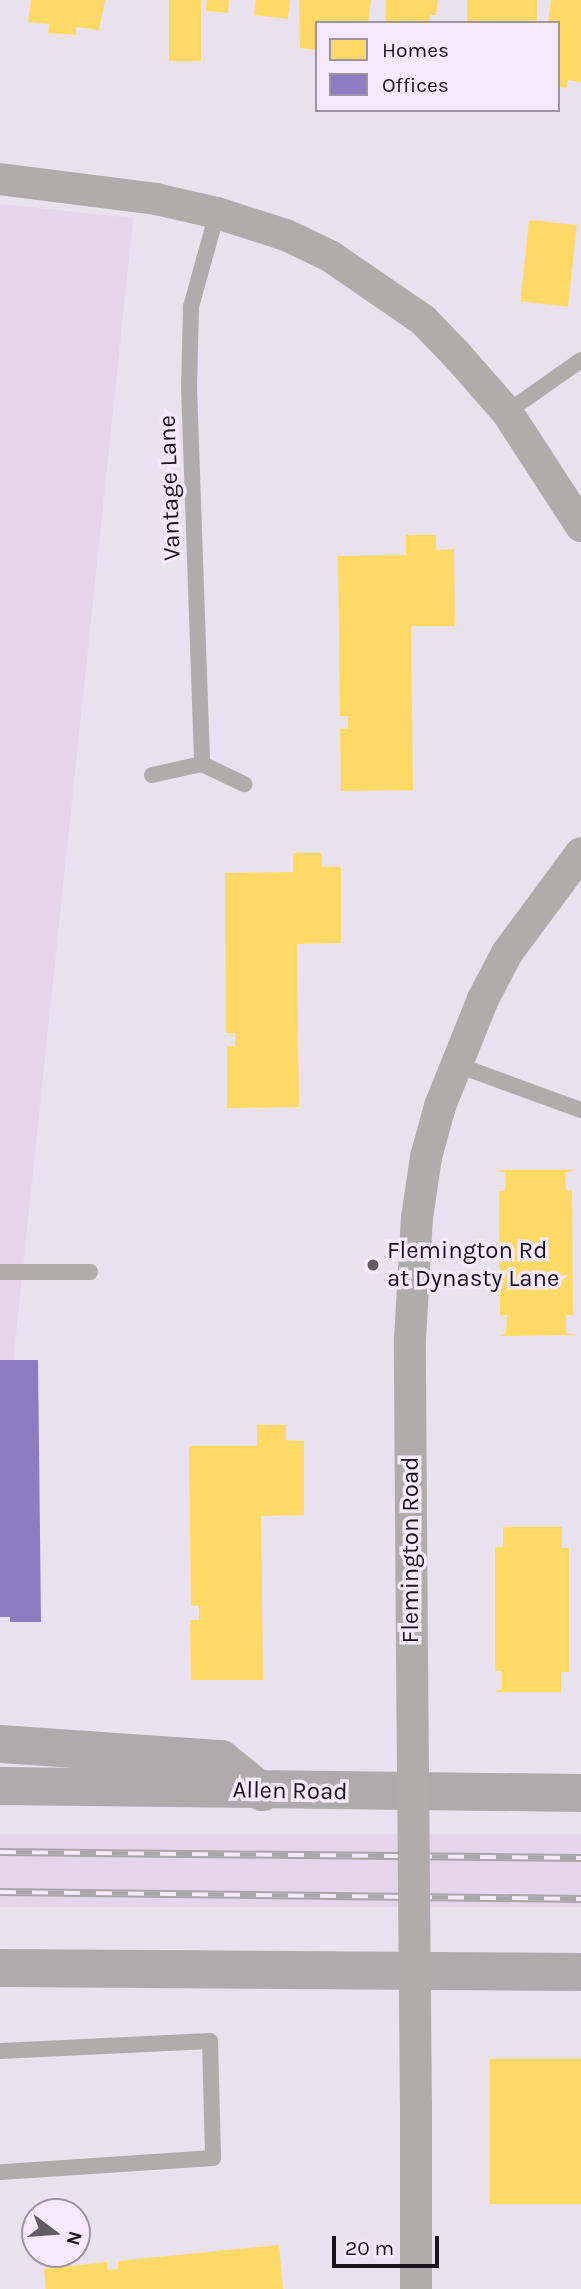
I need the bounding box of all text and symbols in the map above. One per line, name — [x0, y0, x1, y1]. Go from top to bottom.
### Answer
legend — [315, 21, 560, 112]
text: Homes — [382, 38, 449, 62]
text: Offices — [382, 73, 449, 97]
street label: Vantage Lane — [153, 415, 187, 561]
place label: Flemington Rd at Dynasty Lane — [387, 1237, 559, 1293]
marker: Flemington Rd at Dynasty Lane — [365, 1257, 381, 1273]
street label: Flemington Road — [397, 1457, 425, 1643]
street label: Allen Road — [232, 1776, 348, 1806]
north arrow — [21, 2198, 91, 2268]
scale bar — [336, 2222, 443, 2266]
text: N — [62, 2229, 87, 2248]
text: 20 m — [345, 2236, 394, 2260]

